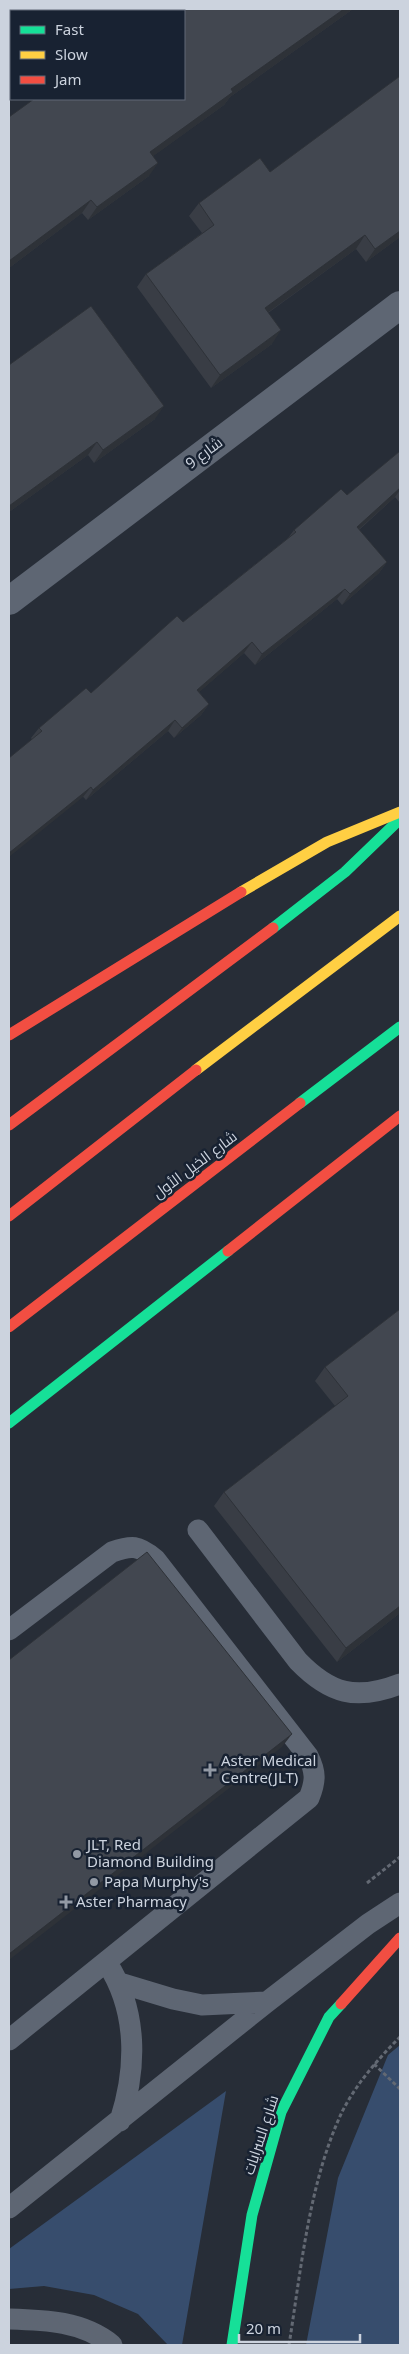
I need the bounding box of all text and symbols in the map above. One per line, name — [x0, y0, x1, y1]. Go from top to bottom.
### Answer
legend — [10, 10, 185, 100]
text: Fast — [55, 19, 84, 39]
text: Slow — [55, 44, 88, 64]
text: Jam — [53, 69, 82, 89]
street label: شارع 9 — [181, 432, 227, 474]
street label: شارع الخيل الأول — [148, 1126, 242, 1204]
place label: Aster Medical Centre(JLT) — [221, 1750, 316, 1787]
marker: Aster Medical Centre(JLT) — [203, 1763, 217, 1777]
place label: JLT, Red Diamond Building — [85, 1834, 214, 1871]
marker: JLT, Red Diamond Building — [71, 1848, 83, 1860]
place label: Papa Murphy's — [104, 1871, 209, 1891]
marker: Papa Murphy's — [88, 1876, 100, 1888]
place label: Aster Pharmacy — [76, 1891, 187, 1911]
marker: Aster Pharmacy — [60, 1896, 72, 1908]
street label: شارع السرايات — [238, 2092, 284, 2178]
scale bar — [239, 2312, 360, 2344]
text: 20 m — [246, 2318, 281, 2338]

